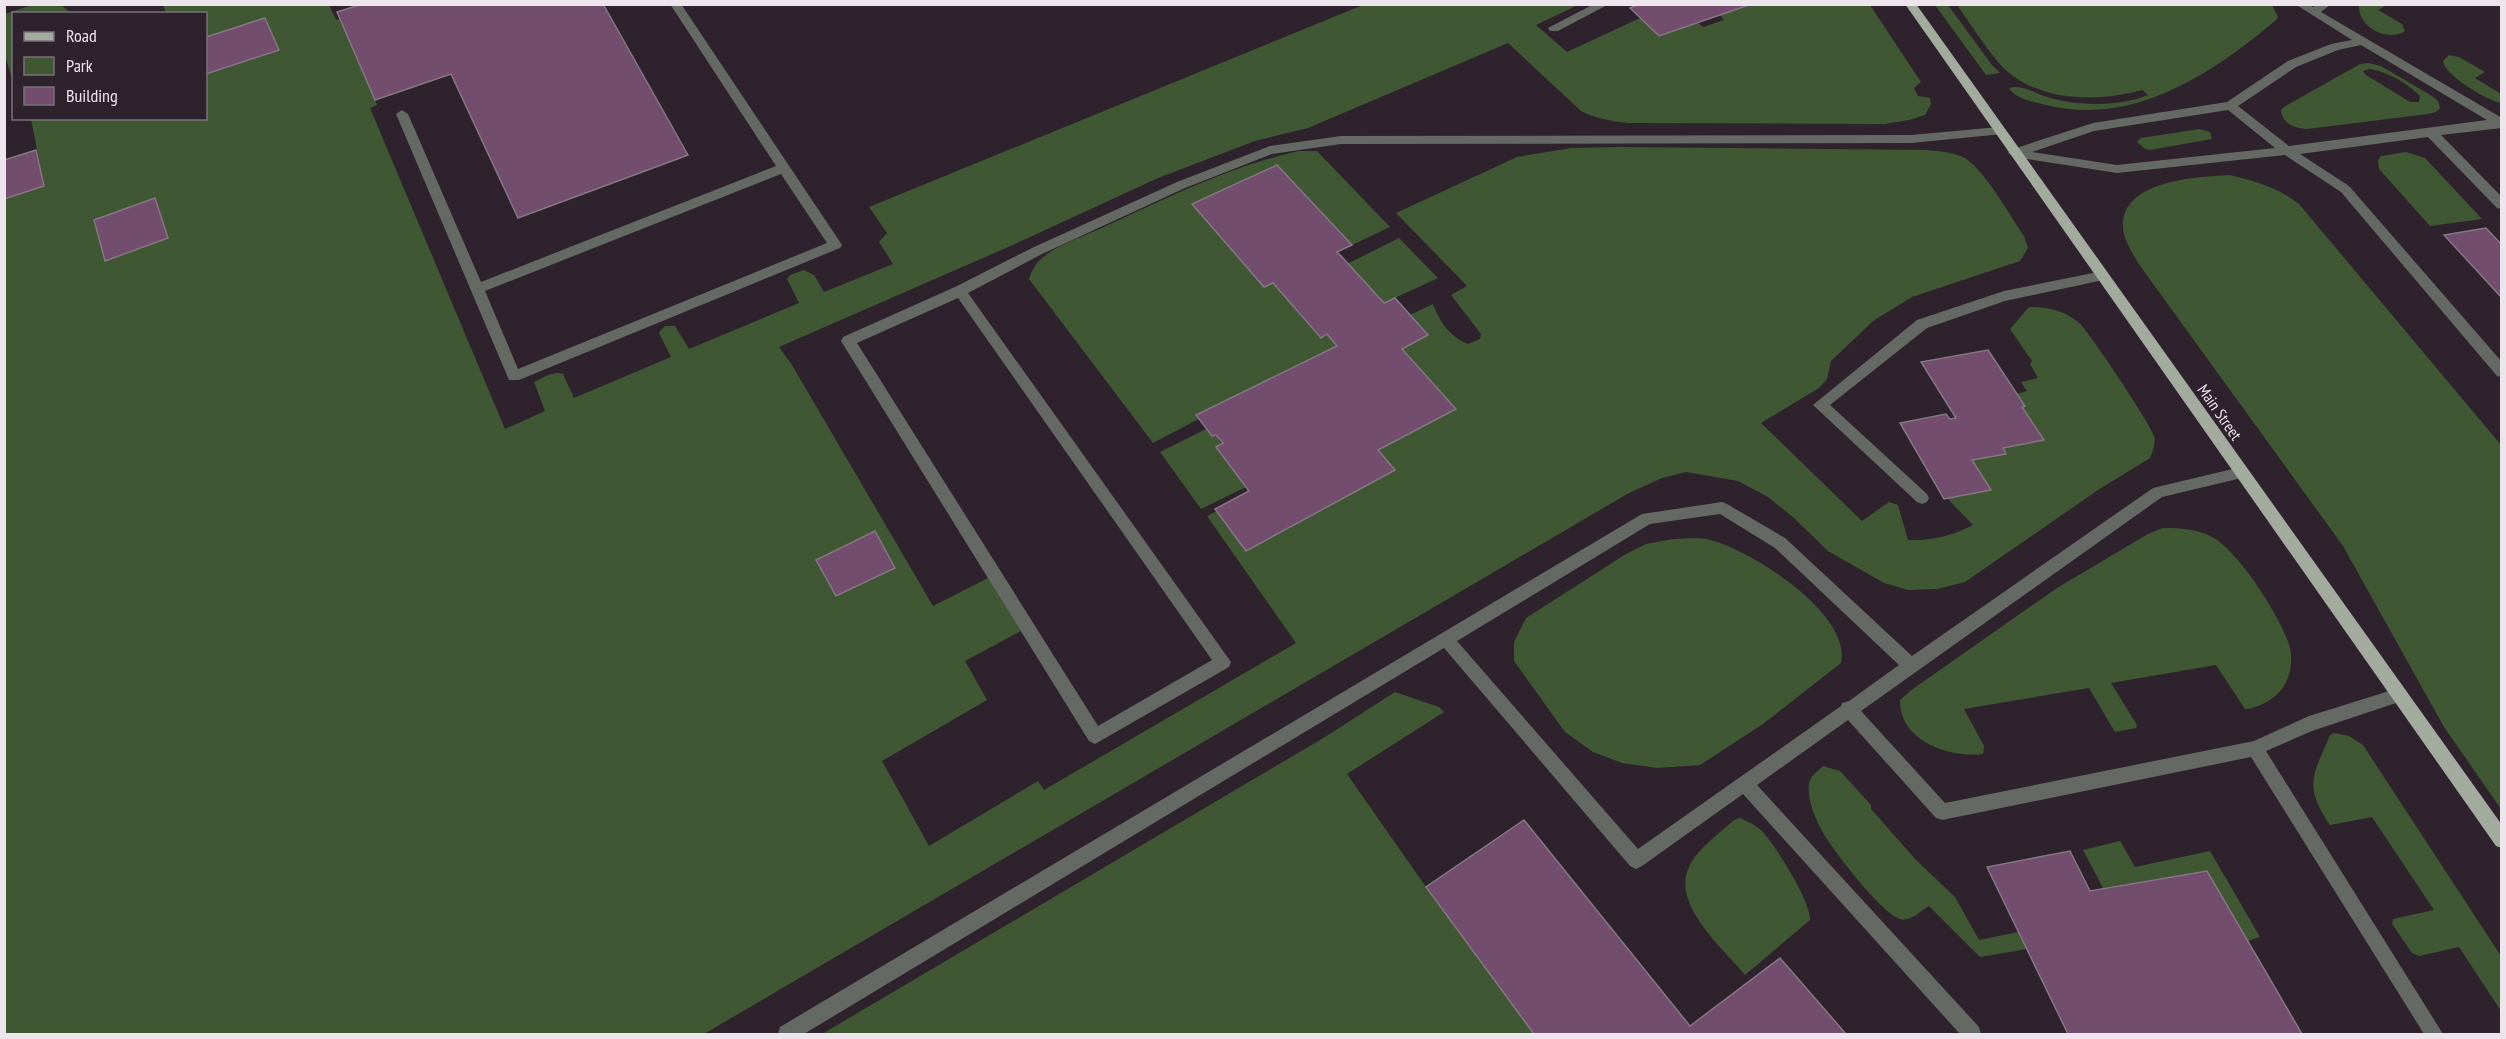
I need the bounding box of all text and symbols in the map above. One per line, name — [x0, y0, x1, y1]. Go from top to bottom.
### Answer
legend — [12, 12, 207, 120]
text: Road — [66, 24, 97, 47]
text: Park — [66, 54, 93, 77]
text: Building — [66, 84, 118, 107]
street label: Main Street — [2194, 380, 2247, 444]

